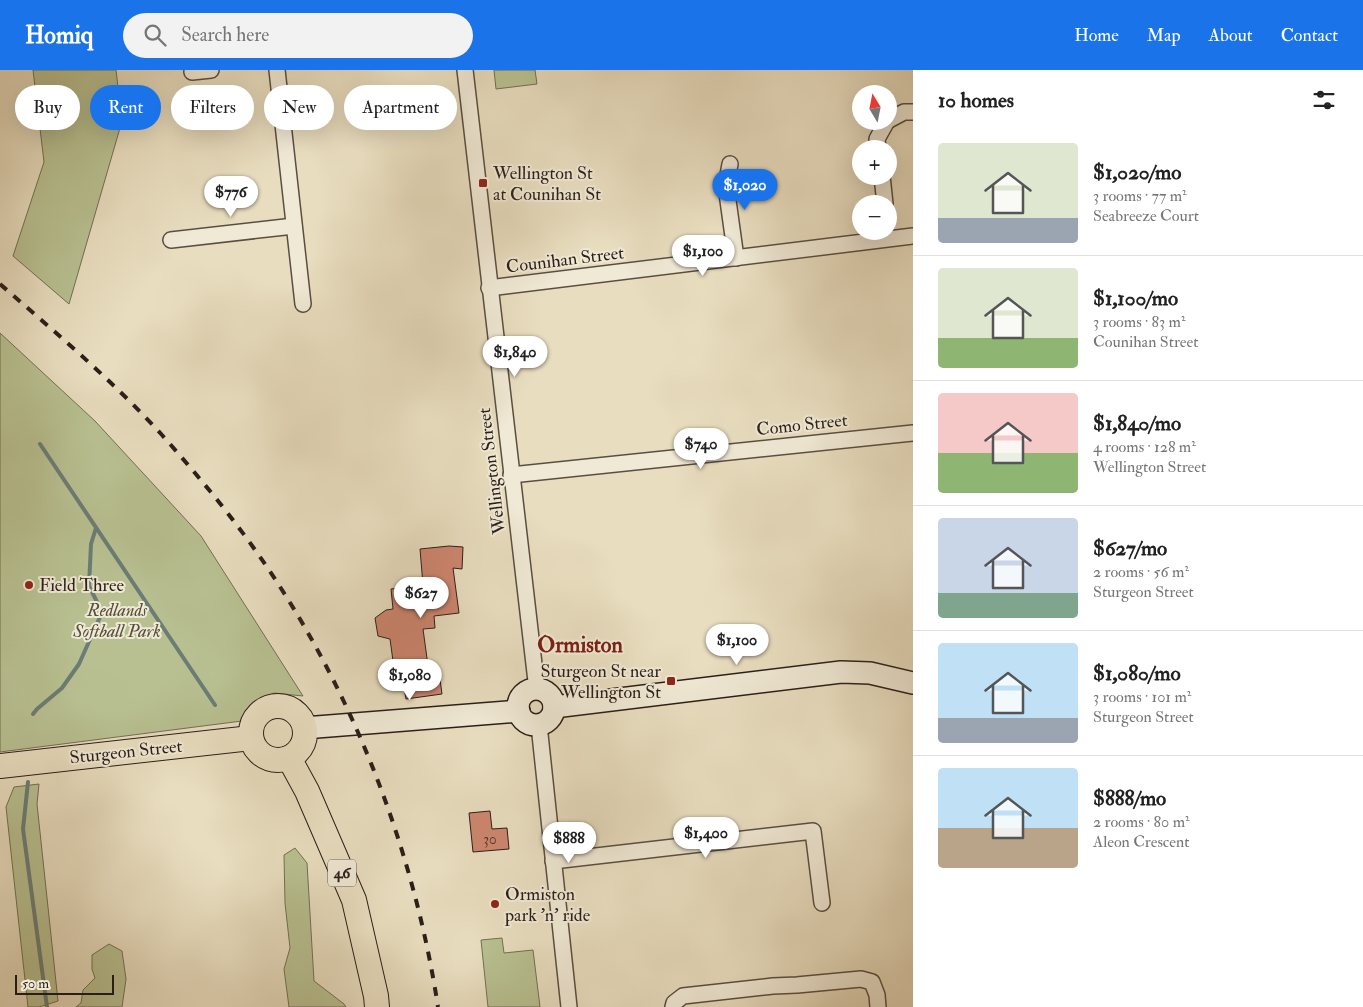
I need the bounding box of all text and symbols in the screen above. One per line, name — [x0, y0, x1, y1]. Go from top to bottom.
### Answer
search box — [123, 13, 473, 58]
text: Homiq — [25, 20, 93, 51]
icon: search — [141, 21, 169, 49]
text: Search here — [181, 23, 269, 47]
text: Home — [1074, 24, 1119, 47]
text: Map — [1147, 24, 1181, 47]
text: About — [1209, 24, 1253, 47]
text: Contact — [1281, 24, 1338, 47]
chip: Buy — [15, 85, 80, 130]
chip: Rent — [90, 85, 161, 130]
chip: Filters — [171, 85, 254, 130]
chip: New — [264, 85, 334, 130]
chip: Apartment — [344, 85, 457, 130]
north arrow — [852, 85, 898, 130]
map controls — [852, 85, 897, 240]
icon: filters — [1310, 86, 1338, 114]
text: 10 homes — [938, 87, 1014, 114]
button: + — [852, 140, 897, 185]
text: $1,020/mo — [1093, 159, 1181, 186]
place label: Wellington St at Counihan St — [492, 162, 601, 206]
icon: home — [978, 163, 1038, 223]
pin: $1,020 — [704, 168, 786, 211]
text: $1,020 — [723, 175, 767, 195]
pin: $776 — [201, 176, 261, 218]
marker: Wellington St at Counihan St — [477, 177, 489, 189]
text: $776 — [215, 182, 247, 202]
text: 3 rooms · 77 m² — [1093, 186, 1187, 206]
button: − — [852, 195, 897, 240]
text: Seabreeze Court — [1093, 206, 1199, 226]
pin: $1,100 — [662, 234, 744, 277]
street label: Counihan Street — [505, 241, 625, 279]
text: $1,100 — [683, 241, 723, 261]
text: $1,100/mo — [1093, 285, 1178, 312]
icon: home — [978, 288, 1038, 348]
text: 3 rooms · 83 m² — [1093, 312, 1186, 332]
text: Counihan Street — [1093, 332, 1198, 352]
pin: $1,840 — [474, 336, 556, 378]
text: $1,840 — [494, 342, 536, 362]
street label: Wellington Street — [473, 406, 511, 537]
street label: Como Street — [755, 409, 849, 441]
text: $1,840/mo — [1093, 410, 1181, 437]
icon: home — [978, 413, 1038, 473]
pin: $740 — [671, 428, 731, 470]
text: $740 — [685, 434, 717, 454]
text: 4 rooms · 128 m² — [1093, 437, 1196, 457]
text: Wellington Street — [1093, 457, 1206, 477]
text: $627/mo — [1093, 535, 1167, 562]
icon: home — [978, 538, 1038, 598]
text: 2 rooms · 56 m² — [1093, 562, 1189, 582]
place label: Field Three — [39, 574, 125, 597]
pin: $627 — [391, 576, 451, 619]
marker: Field Three — [23, 579, 35, 591]
text: Sturgeon Street — [1093, 582, 1194, 602]
text: $627 — [405, 583, 437, 603]
park label: Redlands Softball Park — [72, 599, 161, 643]
pin: $1,100 — [696, 624, 778, 666]
text: $1,100 — [717, 630, 757, 650]
district label: Ormiston — [537, 631, 623, 659]
pin: $1,080 — [369, 658, 451, 701]
place label: Sturgeon St near Wellington St — [541, 660, 661, 704]
text: $1,080/mo — [1093, 660, 1181, 687]
icon: home — [978, 663, 1038, 723]
text: $1,080 — [389, 665, 431, 685]
marker: Sturgeon St near Wellington St — [665, 675, 677, 687]
text: 3 rooms · 101 m² — [1093, 687, 1191, 707]
text: Sturgeon Street — [1093, 707, 1194, 727]
street label: Sturgeon Street — [68, 735, 184, 769]
text: $888/mo — [1093, 785, 1166, 812]
icon: home — [978, 788, 1038, 848]
text: 2 rooms · 80 m² — [1093, 812, 1190, 832]
pin: $1,400 — [665, 816, 747, 859]
pin: $888 — [539, 822, 599, 864]
text: $1,400 — [684, 823, 728, 843]
text: $888 — [553, 828, 585, 848]
house number: 30 — [483, 830, 497, 849]
text: Aleon Crescent — [1093, 832, 1189, 852]
road number: 46 — [328, 860, 356, 886]
place label: Ormiston park 'n' ride — [504, 883, 591, 927]
marker: Ormiston park 'n' ride — [489, 898, 501, 910]
scale bar — [15, 972, 114, 995]
text: 50 m — [22, 975, 49, 992]

